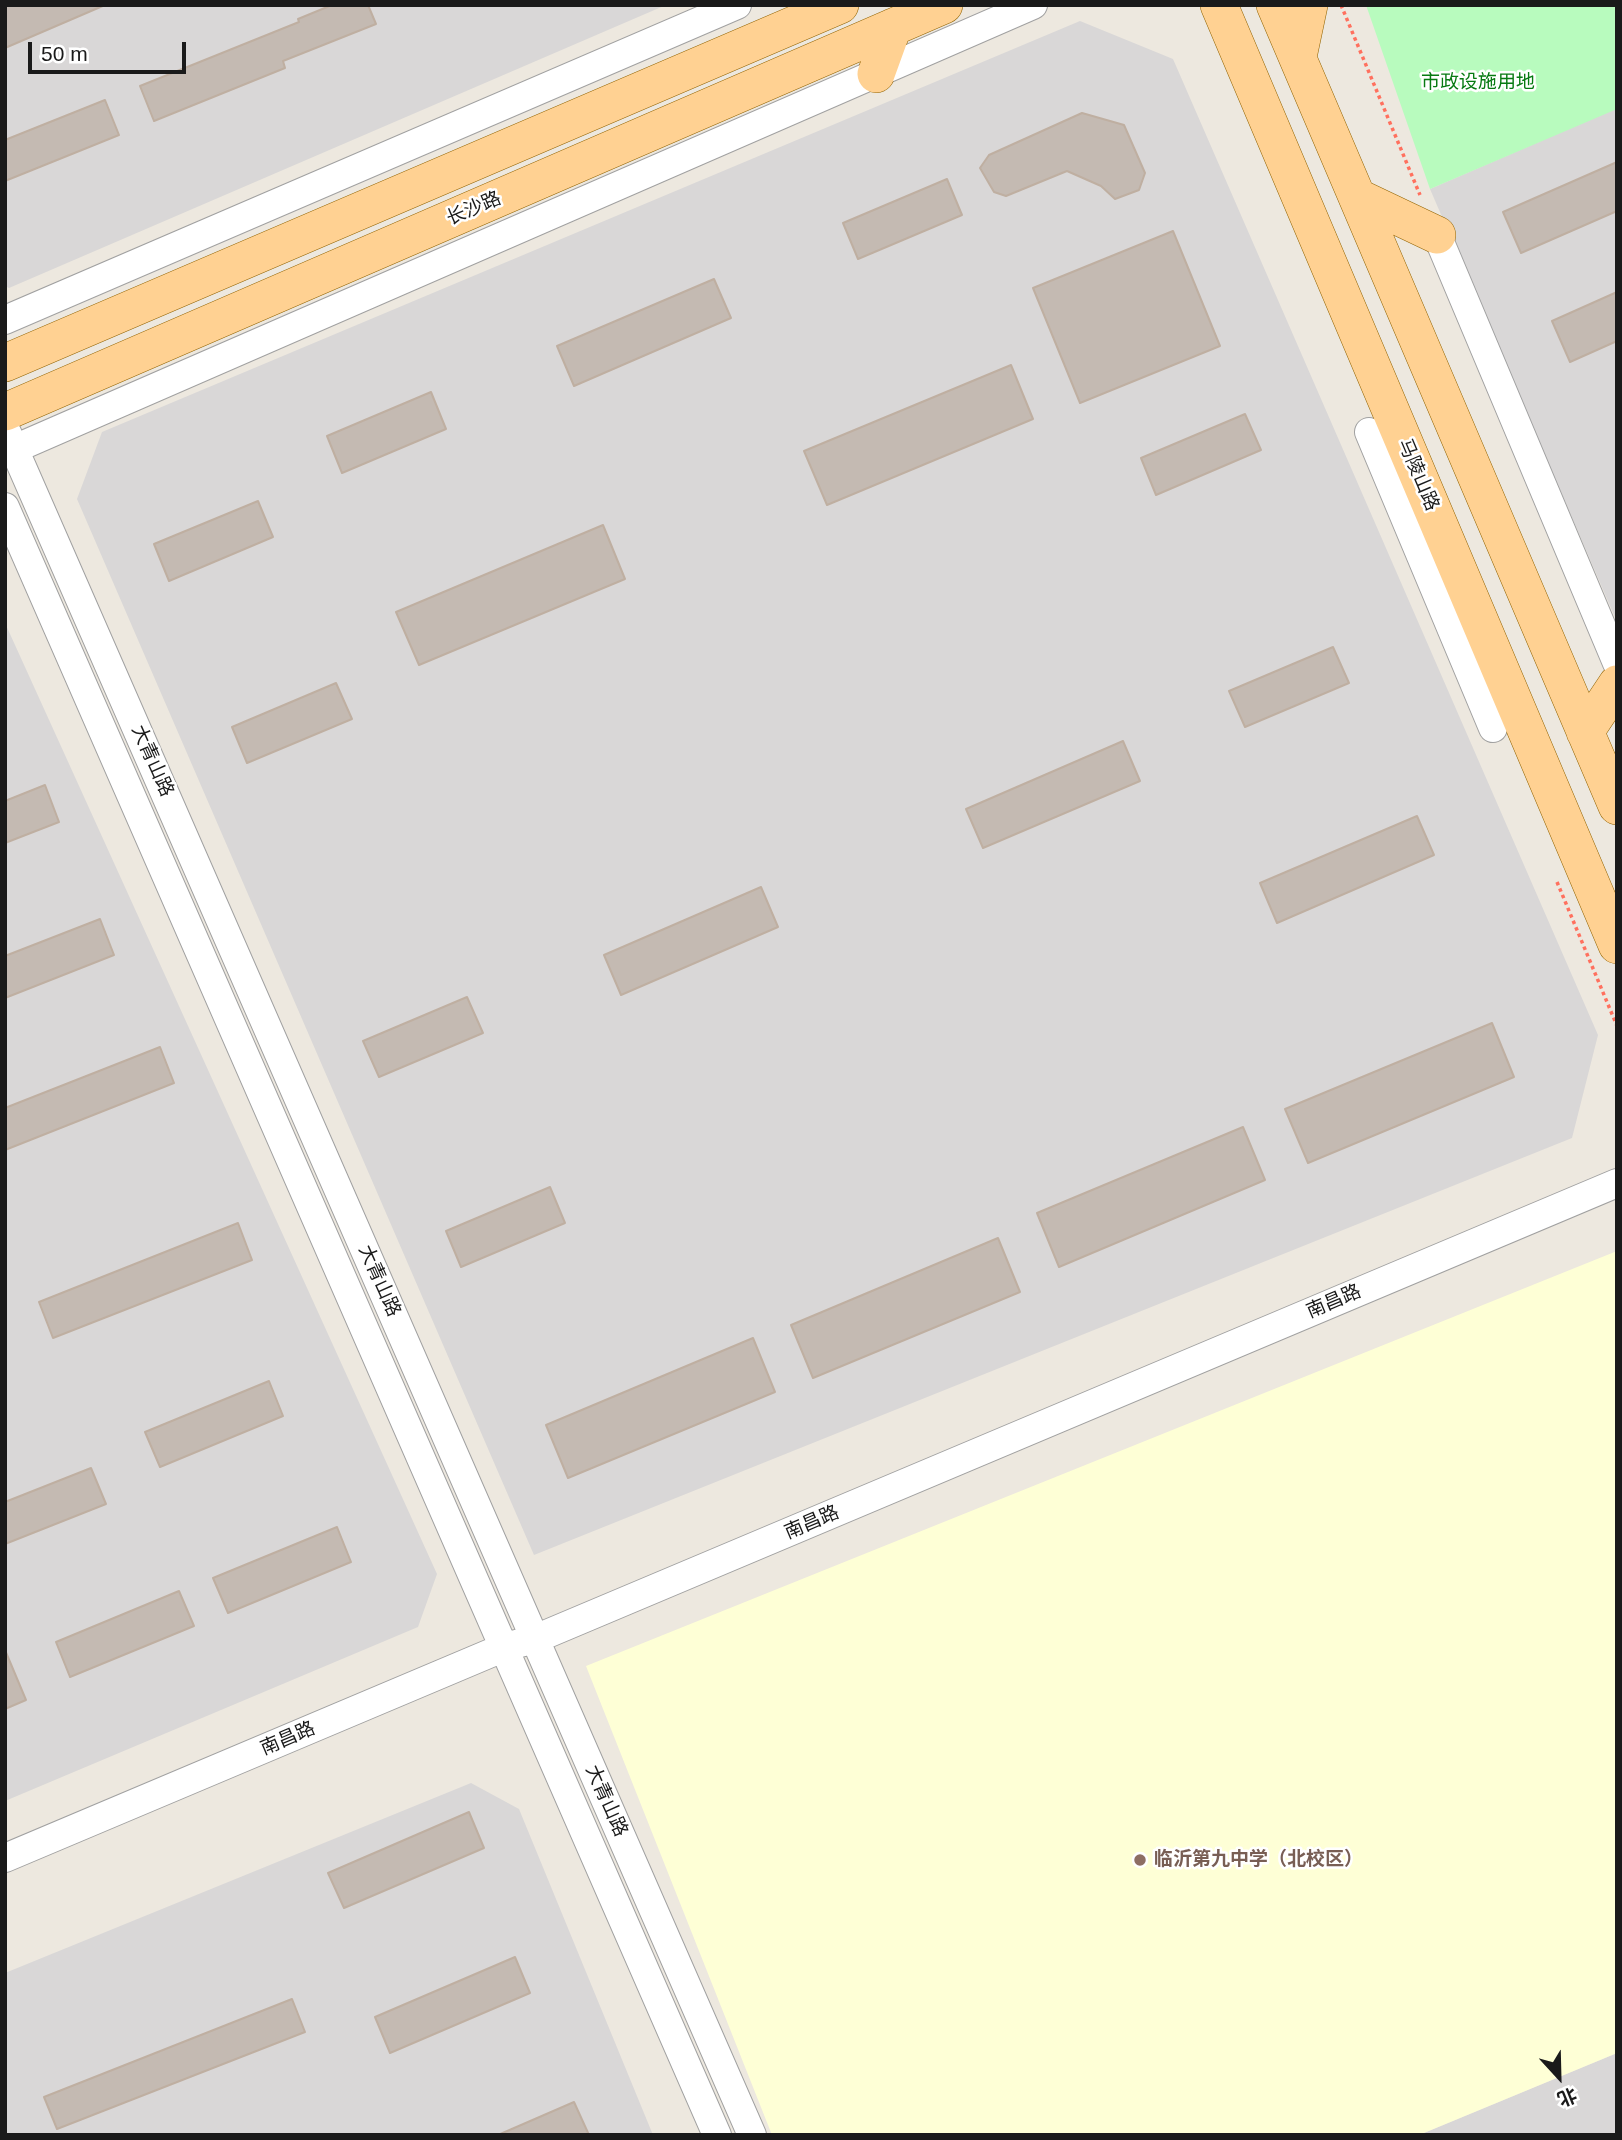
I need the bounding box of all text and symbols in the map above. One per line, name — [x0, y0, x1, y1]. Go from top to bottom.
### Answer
scale bar — [32, 28, 189, 72]
text: 50 m — [41, 42, 88, 65]
park label: 市政设施用地 — [1421, 72, 1535, 94]
street label: 长沙路 — [443, 187, 505, 231]
street label: 马陵山路 — [1393, 436, 1443, 514]
street label: 大青山路 — [126, 722, 178, 800]
street label: 大青山路 — [353, 1242, 405, 1320]
street label: 南昌路 — [1303, 1280, 1365, 1324]
street label: 南昌路 — [781, 1501, 843, 1545]
street label: 南昌路 — [257, 1717, 319, 1761]
street label: 大青山路 — [580, 1762, 632, 1840]
place label: 临沂第九中学（北校区） — [1154, 1849, 1363, 1871]
marker: 临沂第九中学（北校区） — [1132, 1852, 1148, 1868]
north arrow — [1524, 2042, 1594, 2112]
text: 北 — [1554, 2084, 1580, 2110]

